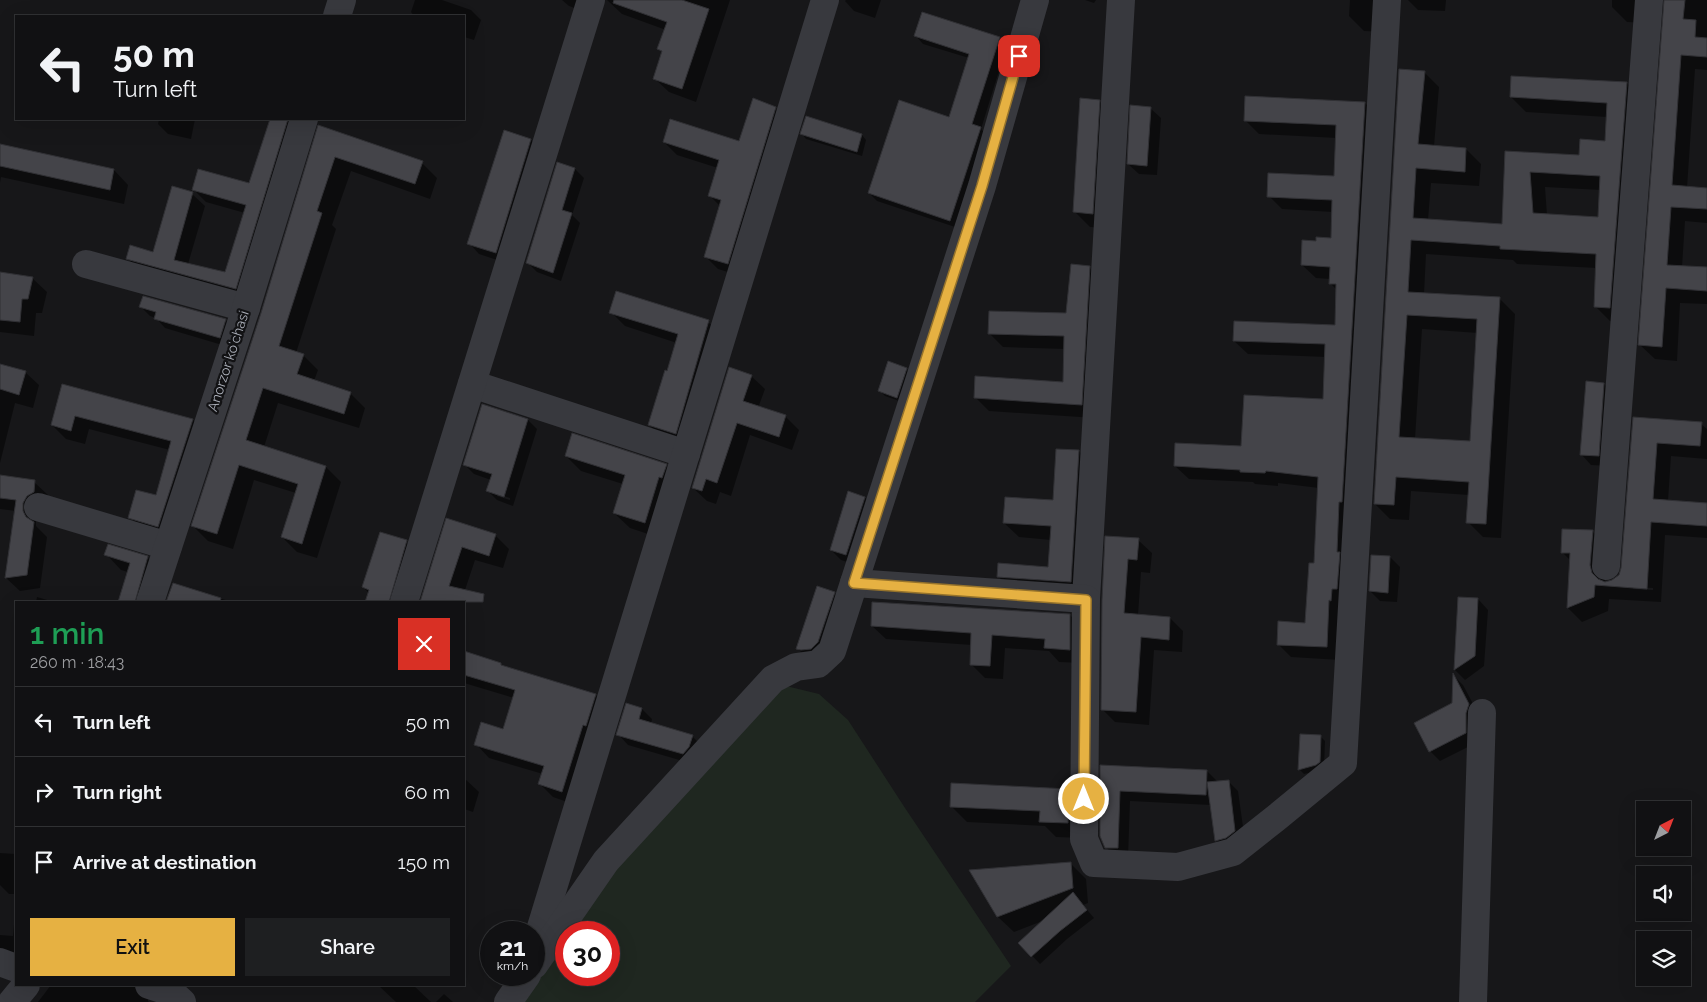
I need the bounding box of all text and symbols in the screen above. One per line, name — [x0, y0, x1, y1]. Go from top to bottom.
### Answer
text: 50 m — [113, 34, 195, 75]
icon: left — [30, 35, 95, 100]
pin — [998, 35, 1040, 77]
icon: arrive — [1005, 42, 1033, 70]
text: Turn left — [113, 76, 197, 102]
street label: Anorzor koʻchasi — [204, 309, 252, 413]
text: 1 min — [30, 616, 105, 651]
button: close — [398, 618, 450, 670]
text: 260 m · 18:43 — [30, 653, 124, 672]
icon: left — [30, 708, 58, 736]
text: Turn left — [73, 711, 150, 733]
text: 50 m — [406, 711, 450, 733]
position arrow — [1057, 772, 1109, 824]
icon: right — [30, 778, 58, 806]
text: Turn right — [73, 781, 162, 803]
text: 60 m — [405, 781, 450, 803]
north arrow — [1636, 801, 1691, 856]
map controls — [1636, 801, 1691, 986]
icon: arrive — [30, 848, 58, 876]
text: Arrive at destination — [73, 851, 257, 873]
text: 150 m — [398, 851, 450, 873]
button: sound — [1636, 866, 1691, 921]
button: Exit — [30, 918, 235, 976]
button: Share — [245, 918, 450, 976]
speed limit sign: 30 — [555, 921, 620, 986]
button: layers — [1636, 931, 1691, 986]
text: 21 — [499, 932, 526, 962]
text: km/h — [497, 959, 528, 973]

